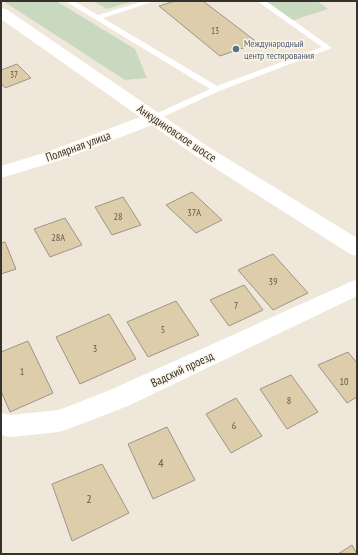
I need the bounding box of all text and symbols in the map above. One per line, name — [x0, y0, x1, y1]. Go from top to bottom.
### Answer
house number: 13 — [211, 25, 219, 36]
place label: Международный центр тестирования — [244, 37, 314, 62]
marker: Международный центр тестирования — [231, 44, 241, 54]
house number: 37 — [10, 69, 18, 80]
street label: Анкудиновское шоссе — [134, 101, 220, 165]
street label: Полярная улица — [43, 127, 113, 165]
house number: 37А — [187, 206, 201, 219]
house number: 28 — [114, 210, 123, 223]
house number: 28А — [51, 231, 65, 244]
house number: 39 — [269, 275, 278, 288]
house number: 7 — [234, 299, 238, 312]
house number: 5 — [161, 323, 165, 336]
house number: 3 — [93, 342, 97, 355]
street label: Вадский проезд — [148, 348, 217, 390]
house number: 1 — [20, 365, 24, 378]
house number: 10 — [340, 375, 349, 388]
house number: 8 — [287, 394, 291, 407]
house number: 6 — [232, 419, 237, 432]
house number: 4 — [158, 455, 164, 470]
house number: 2 — [86, 491, 92, 506]

